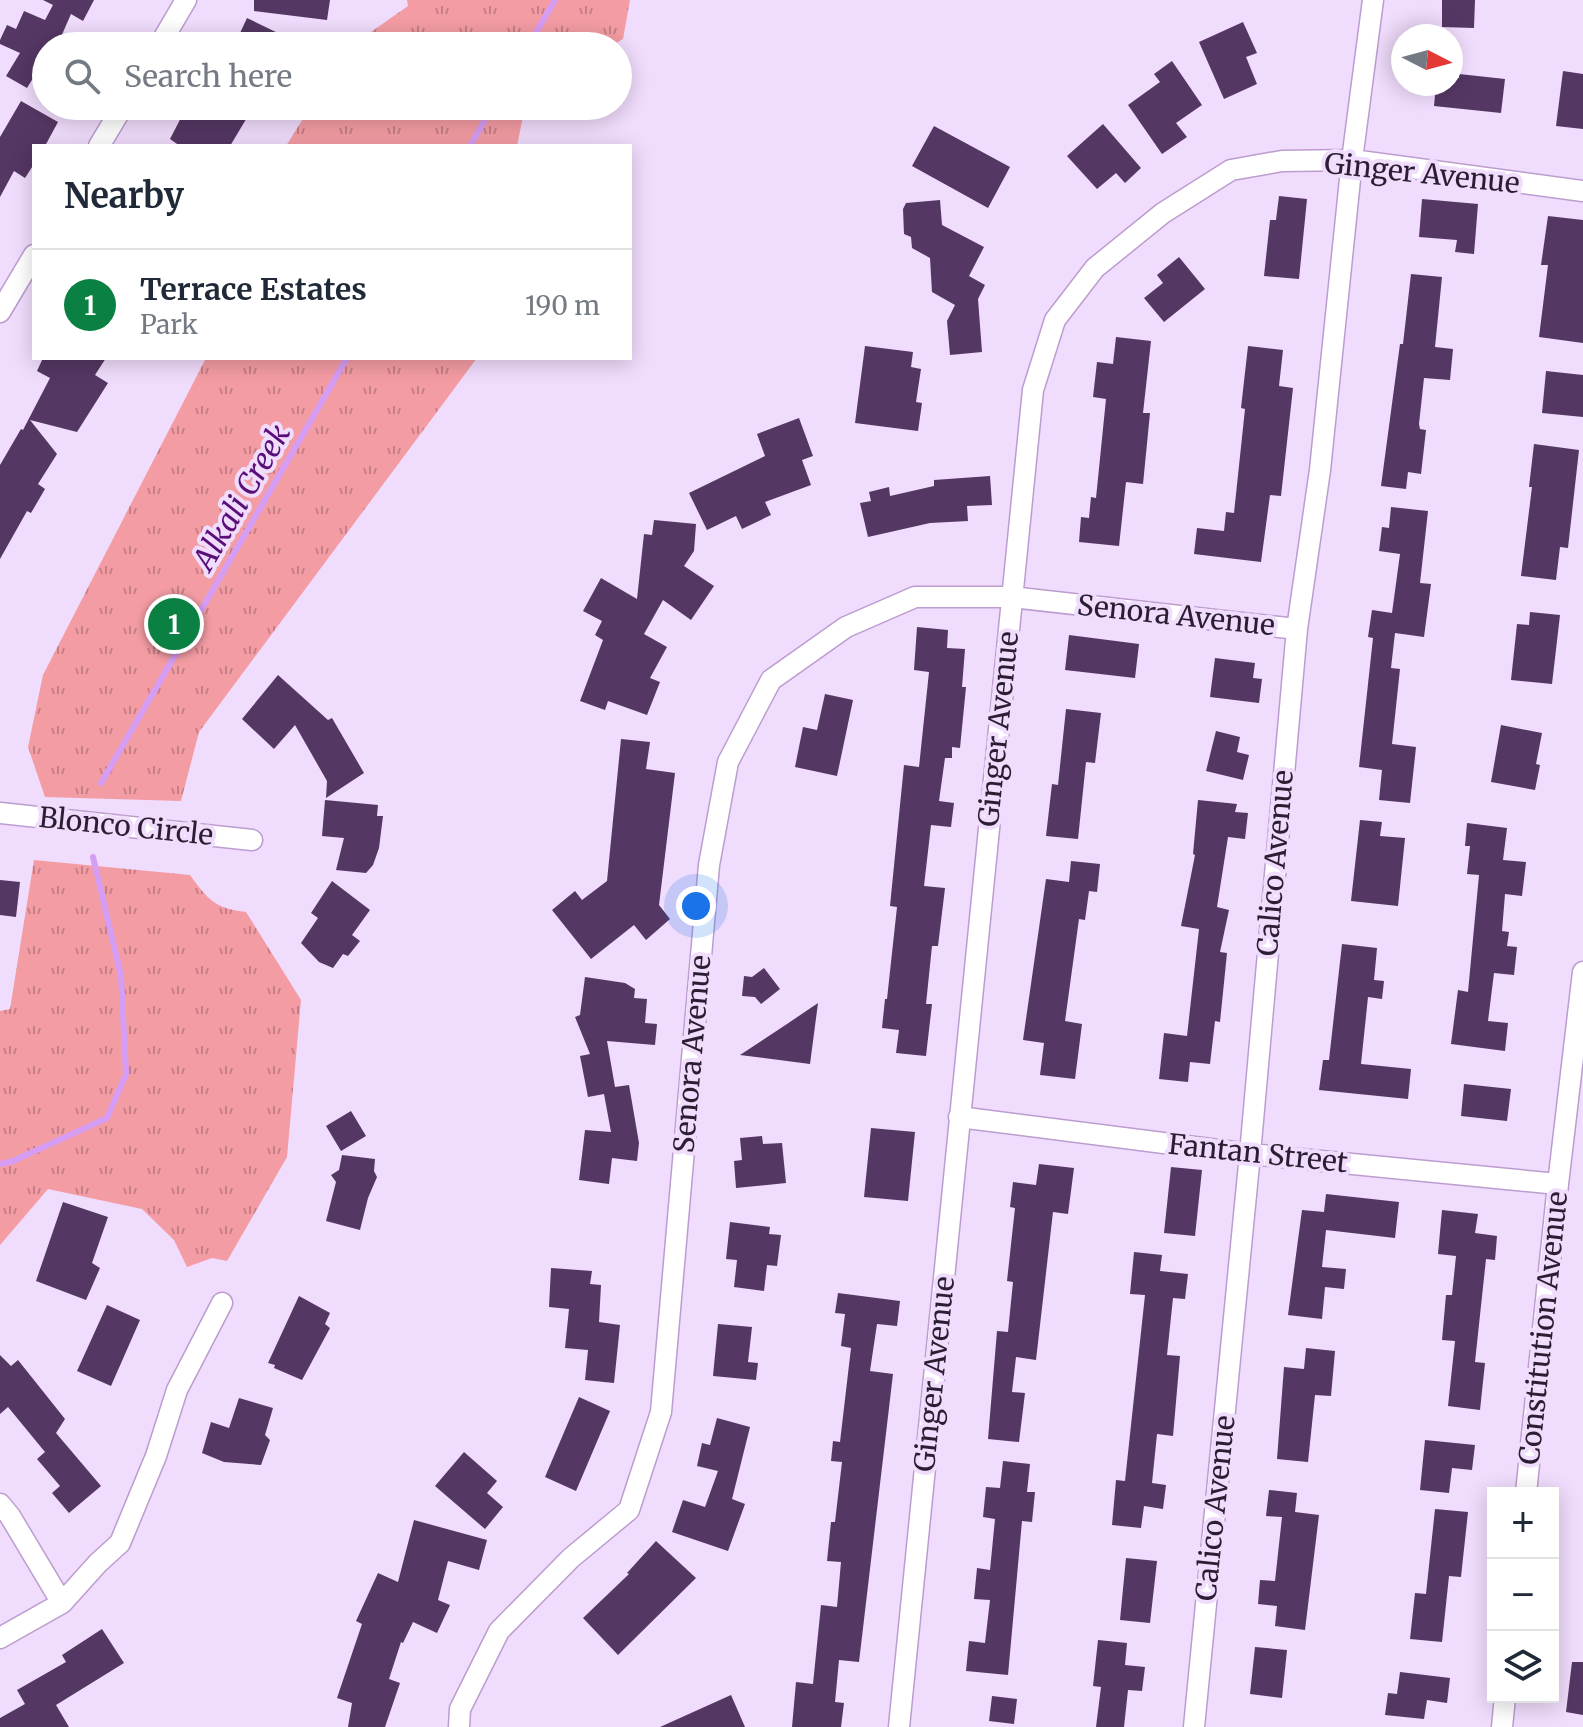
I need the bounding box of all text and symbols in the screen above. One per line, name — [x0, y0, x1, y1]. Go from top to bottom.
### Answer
north arrow — [1391, 24, 1463, 96]
search box — [32, 32, 632, 120]
icon: search — [60, 54, 104, 98]
text: Search here — [124, 57, 292, 95]
street label: Ginger Avenue — [1323, 145, 1521, 201]
text: Nearby — [64, 175, 184, 217]
text: Terrace Estates — [140, 270, 367, 308]
text: 1 — [84, 289, 96, 322]
text: 190 m — [525, 289, 600, 322]
text: Park — [140, 308, 198, 341]
water label: Alkali Creek — [183, 417, 298, 578]
street label: Senora Avenue — [1075, 587, 1277, 643]
pin: 1 — [148, 594, 200, 654]
street label: Ginger Avenue — [970, 630, 1026, 828]
street label: Calico Avenue — [1249, 769, 1301, 957]
street label: Blonco Circle — [37, 799, 215, 853]
your location — [676, 886, 716, 926]
street label: Senora Avenue — [665, 954, 719, 1154]
street label: Fantan Street — [1166, 1126, 1350, 1180]
street label: Constitution Avenue — [1511, 1190, 1575, 1466]
street label: Ginger Avenue — [906, 1275, 962, 1473]
street label: Calico Avenue — [1187, 1413, 1243, 1603]
map controls — [1487, 1487, 1559, 1703]
button: + — [1487, 1487, 1559, 1559]
button: − — [1487, 1559, 1559, 1631]
button: layers — [1487, 1631, 1559, 1703]

